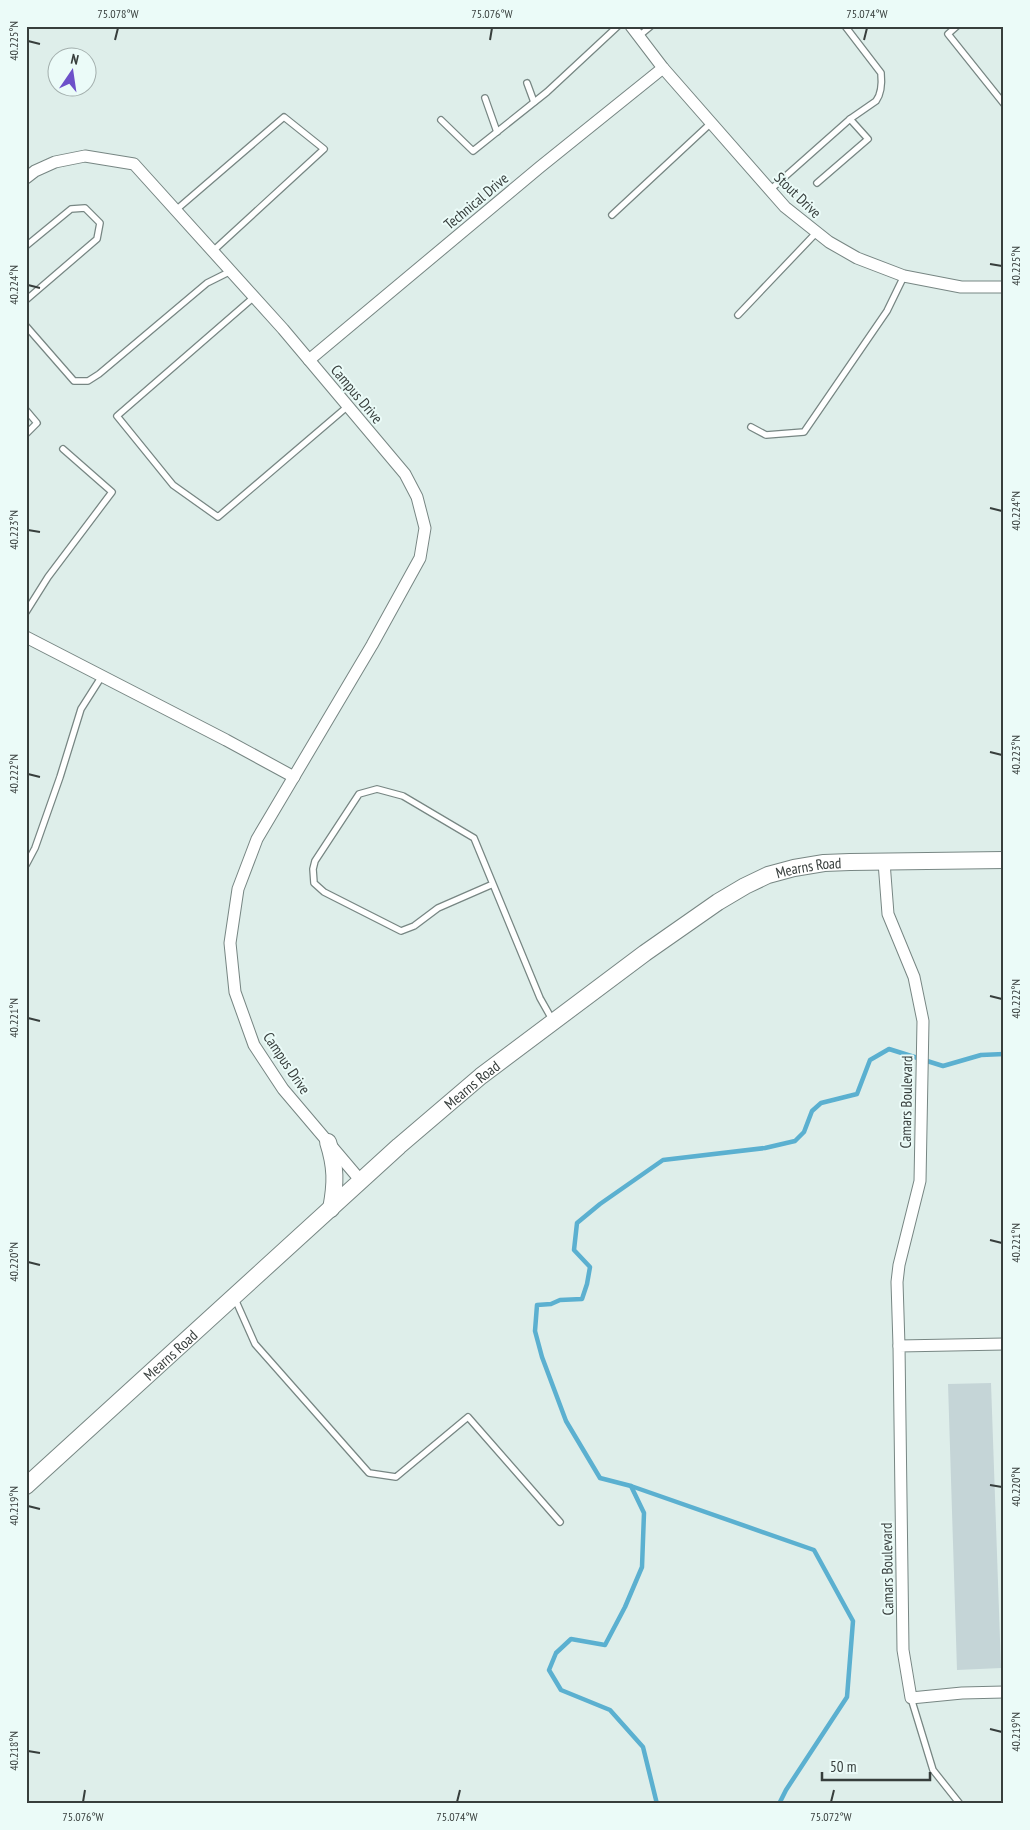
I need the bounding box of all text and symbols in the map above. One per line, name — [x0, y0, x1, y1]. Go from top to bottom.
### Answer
text: 75.078°W — [97, 6, 139, 21]
text: 75.076°W — [471, 6, 513, 21]
text: 75.074°W — [846, 6, 888, 21]
text: 40.225°N — [6, 21, 21, 61]
north arrow — [48, 48, 98, 98]
text: N — [69, 50, 81, 69]
street label: Stout Drive — [771, 168, 825, 222]
street label: Technical Drive — [440, 169, 512, 233]
text: 40.225°N — [1008, 246, 1023, 286]
text: 40.224°N — [6, 265, 21, 305]
street label: Campus Drive — [327, 361, 387, 427]
text: 40.224°N — [1008, 491, 1023, 531]
text: 40.223°N — [6, 510, 21, 550]
text: 40.223°N — [1008, 735, 1023, 775]
text: 40.222°N — [6, 754, 21, 794]
street label: Mearns Road — [774, 853, 842, 882]
text: 40.222°N — [1008, 979, 1023, 1019]
text: 40.221°N — [6, 998, 21, 1038]
street label: Campus Drive — [259, 1028, 315, 1098]
street label: Camars Boulevard — [896, 1055, 916, 1149]
street label: Mearns Road — [440, 1056, 503, 1113]
text: 40.221°N — [1008, 1223, 1023, 1263]
text: 40.220°N — [6, 1242, 21, 1282]
street label: Mearns Road — [139, 1325, 201, 1384]
text: 40.220°N — [1008, 1467, 1023, 1507]
text: 40.219°N — [6, 1486, 21, 1526]
street label: Camars Boulevard — [877, 1522, 897, 1616]
text: 40.219°N — [1008, 1712, 1023, 1752]
text: 40.218°N — [6, 1731, 21, 1771]
scale bar — [822, 1750, 930, 1782]
text: 50 m — [830, 1757, 856, 1776]
text: 75.076°W — [62, 1809, 104, 1824]
text: 75.074°W — [436, 1809, 478, 1824]
text: 75.072°W — [810, 1809, 852, 1824]

